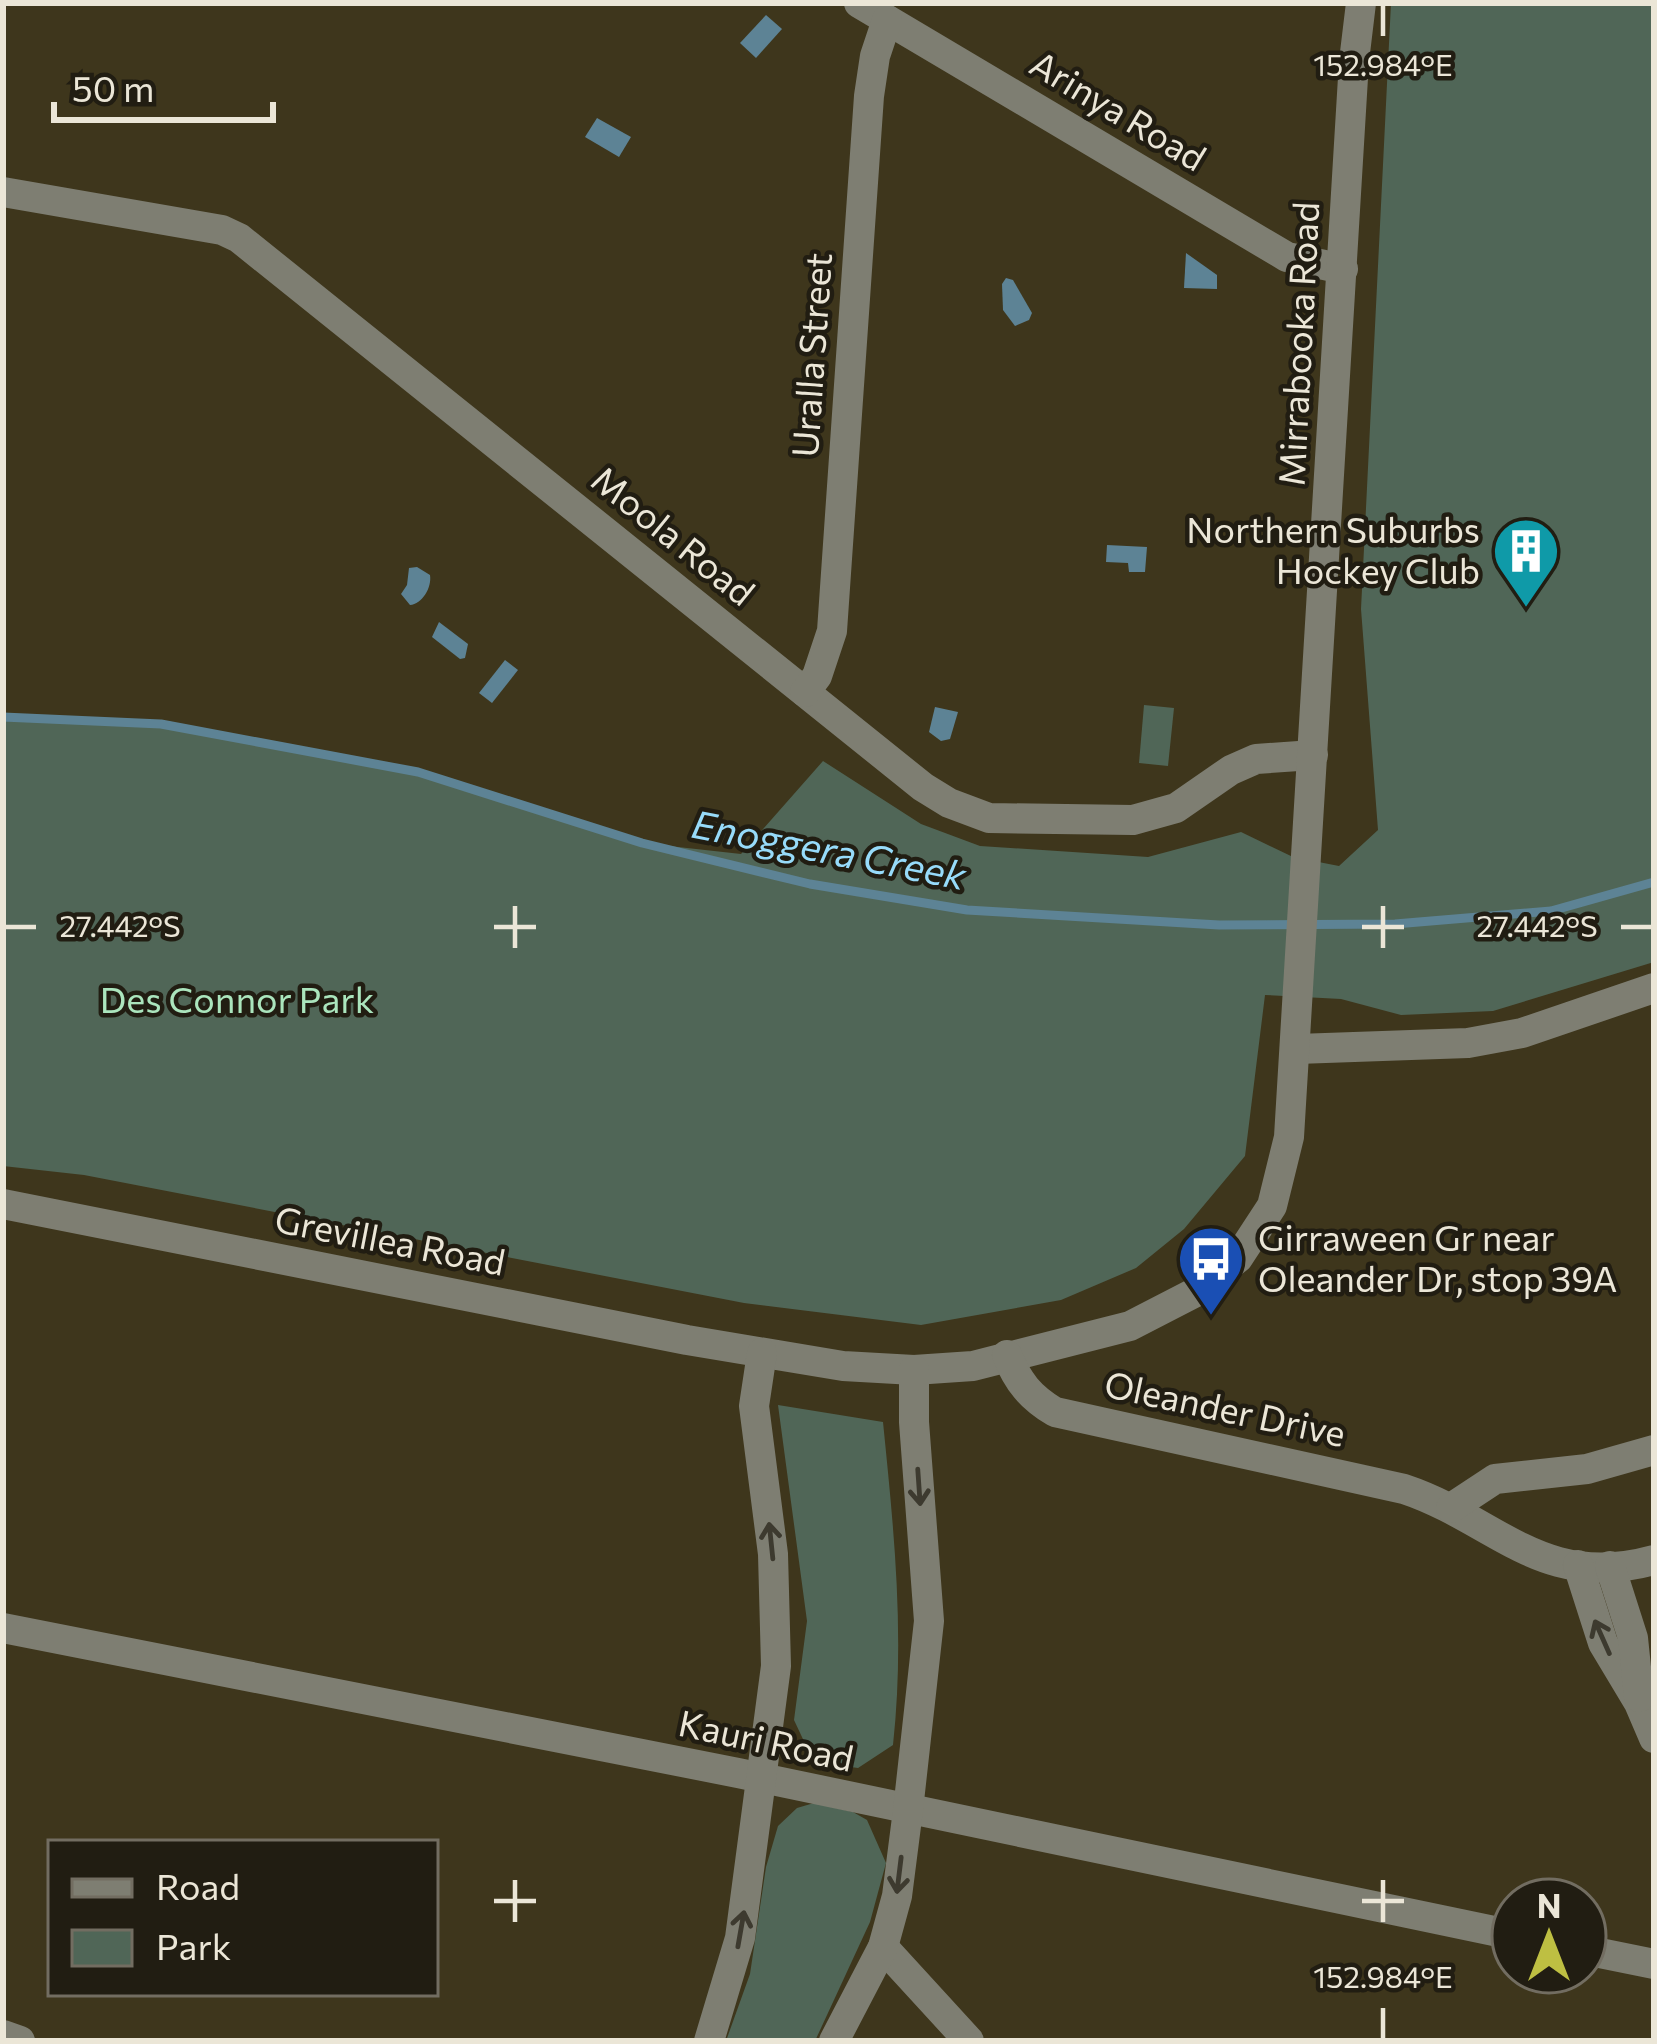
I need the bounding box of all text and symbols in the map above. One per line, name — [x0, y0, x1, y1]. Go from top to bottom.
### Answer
street label: Arinya Road — [1023, 40, 1215, 179]
text: 152.984°E — [1313, 45, 1453, 82]
scale bar — [54, 48, 273, 122]
text: 50 m — [72, 65, 154, 109]
street label: Mirrabooka Road — [1268, 201, 1326, 487]
street label: Uralla Street — [781, 251, 839, 459]
street label: Moola Road — [584, 456, 764, 613]
place label: Northern Suburbs Hockey Club — [1186, 506, 1480, 591]
building icon: Northern Suburbs Hockey Club — [1491, 516, 1561, 610]
water label: Enoggera Creek — [688, 798, 971, 898]
text: 27.442°S — [59, 906, 181, 943]
text: 27.442°S — [1476, 906, 1598, 943]
park label: Des Connor Park — [100, 976, 374, 1020]
street label: Grevillea Road — [272, 1195, 509, 1283]
place label: Girraween Gr near Oleander Dr, stop 39A — [1258, 1214, 1617, 1299]
bus stop icon: Girraween Gr near Oleander Dr, stop 39A — [1176, 1224, 1246, 1318]
street label: Oleander Drive — [1101, 1360, 1350, 1454]
one-way arrow — [908, 1467, 931, 1506]
one-way arrow — [759, 1522, 781, 1561]
one-way arrow — [1590, 1619, 1611, 1656]
street label: Kauri Road — [675, 1699, 858, 1779]
legend — [48, 1840, 438, 1996]
one-way arrow — [888, 1855, 910, 1894]
text: Road — [156, 1863, 240, 1907]
north arrow — [1489, 1876, 1609, 1996]
text: N — [1537, 1884, 1561, 1925]
one-way arrow — [730, 1910, 753, 1949]
text: Park — [156, 1923, 231, 1967]
text: 152.984°E — [1313, 1957, 1453, 1994]

